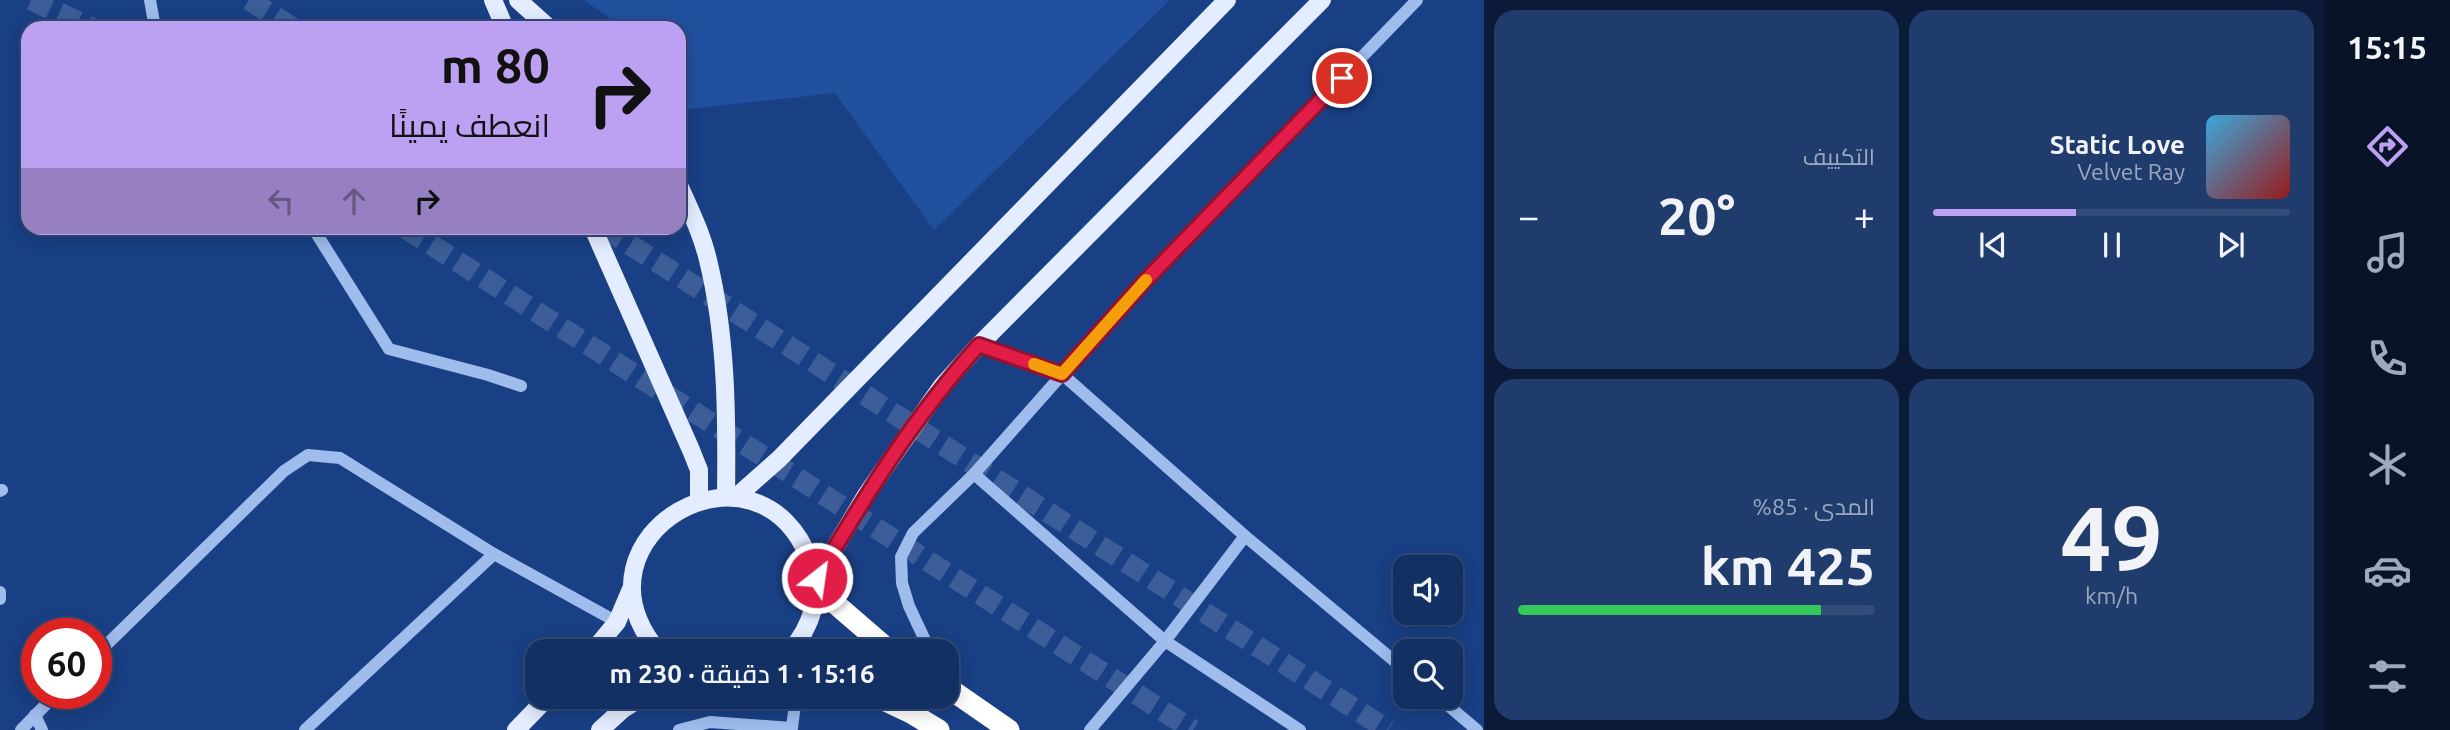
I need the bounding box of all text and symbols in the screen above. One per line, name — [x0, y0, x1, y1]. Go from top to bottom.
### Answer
text: 15:15 — [2347, 29, 2427, 65]
text: 80 m — [441, 37, 550, 92]
pin — [1312, 48, 1372, 108]
icon: right — [574, 49, 665, 140]
icon: arrive — [1323, 59, 1361, 97]
text: انعطف يمينًا — [389, 107, 550, 143]
icon: directions — [2363, 122, 2412, 171]
text: Static Love — [2050, 130, 2185, 159]
text: التكييف — [1803, 144, 1875, 169]
text: Velvet Ray — [2077, 159, 2185, 184]
icon: left — [262, 182, 300, 220]
icon: ahead — [335, 182, 373, 220]
icon: right — [408, 182, 446, 220]
text: 20° — [1658, 187, 1735, 245]
text: − — [1518, 195, 1539, 237]
text: + — [1854, 195, 1875, 237]
icon: previous — [1974, 226, 2012, 264]
icon: pause — [2093, 226, 2131, 264]
icon: next — [2212, 226, 2250, 264]
icon: music — [2363, 228, 2412, 277]
icon: phone — [2363, 334, 2412, 383]
icon: climate — [2363, 440, 2412, 489]
text: 49 — [2060, 486, 2163, 588]
text: المدى · 85% — [1753, 494, 1875, 519]
text: 425 km — [1701, 537, 1875, 595]
position arrow — [780, 541, 854, 615]
icon: car — [2363, 546, 2412, 595]
map controls — [1393, 555, 1463, 709]
button: sound — [1393, 555, 1463, 625]
text: km/h — [2085, 583, 2138, 608]
speed limit sign: 60 — [21, 618, 112, 709]
button: search — [1393, 639, 1463, 709]
icon: filters — [2363, 652, 2412, 701]
text: 15:16 · 1 دقيقة · 230 m — [609, 659, 875, 688]

